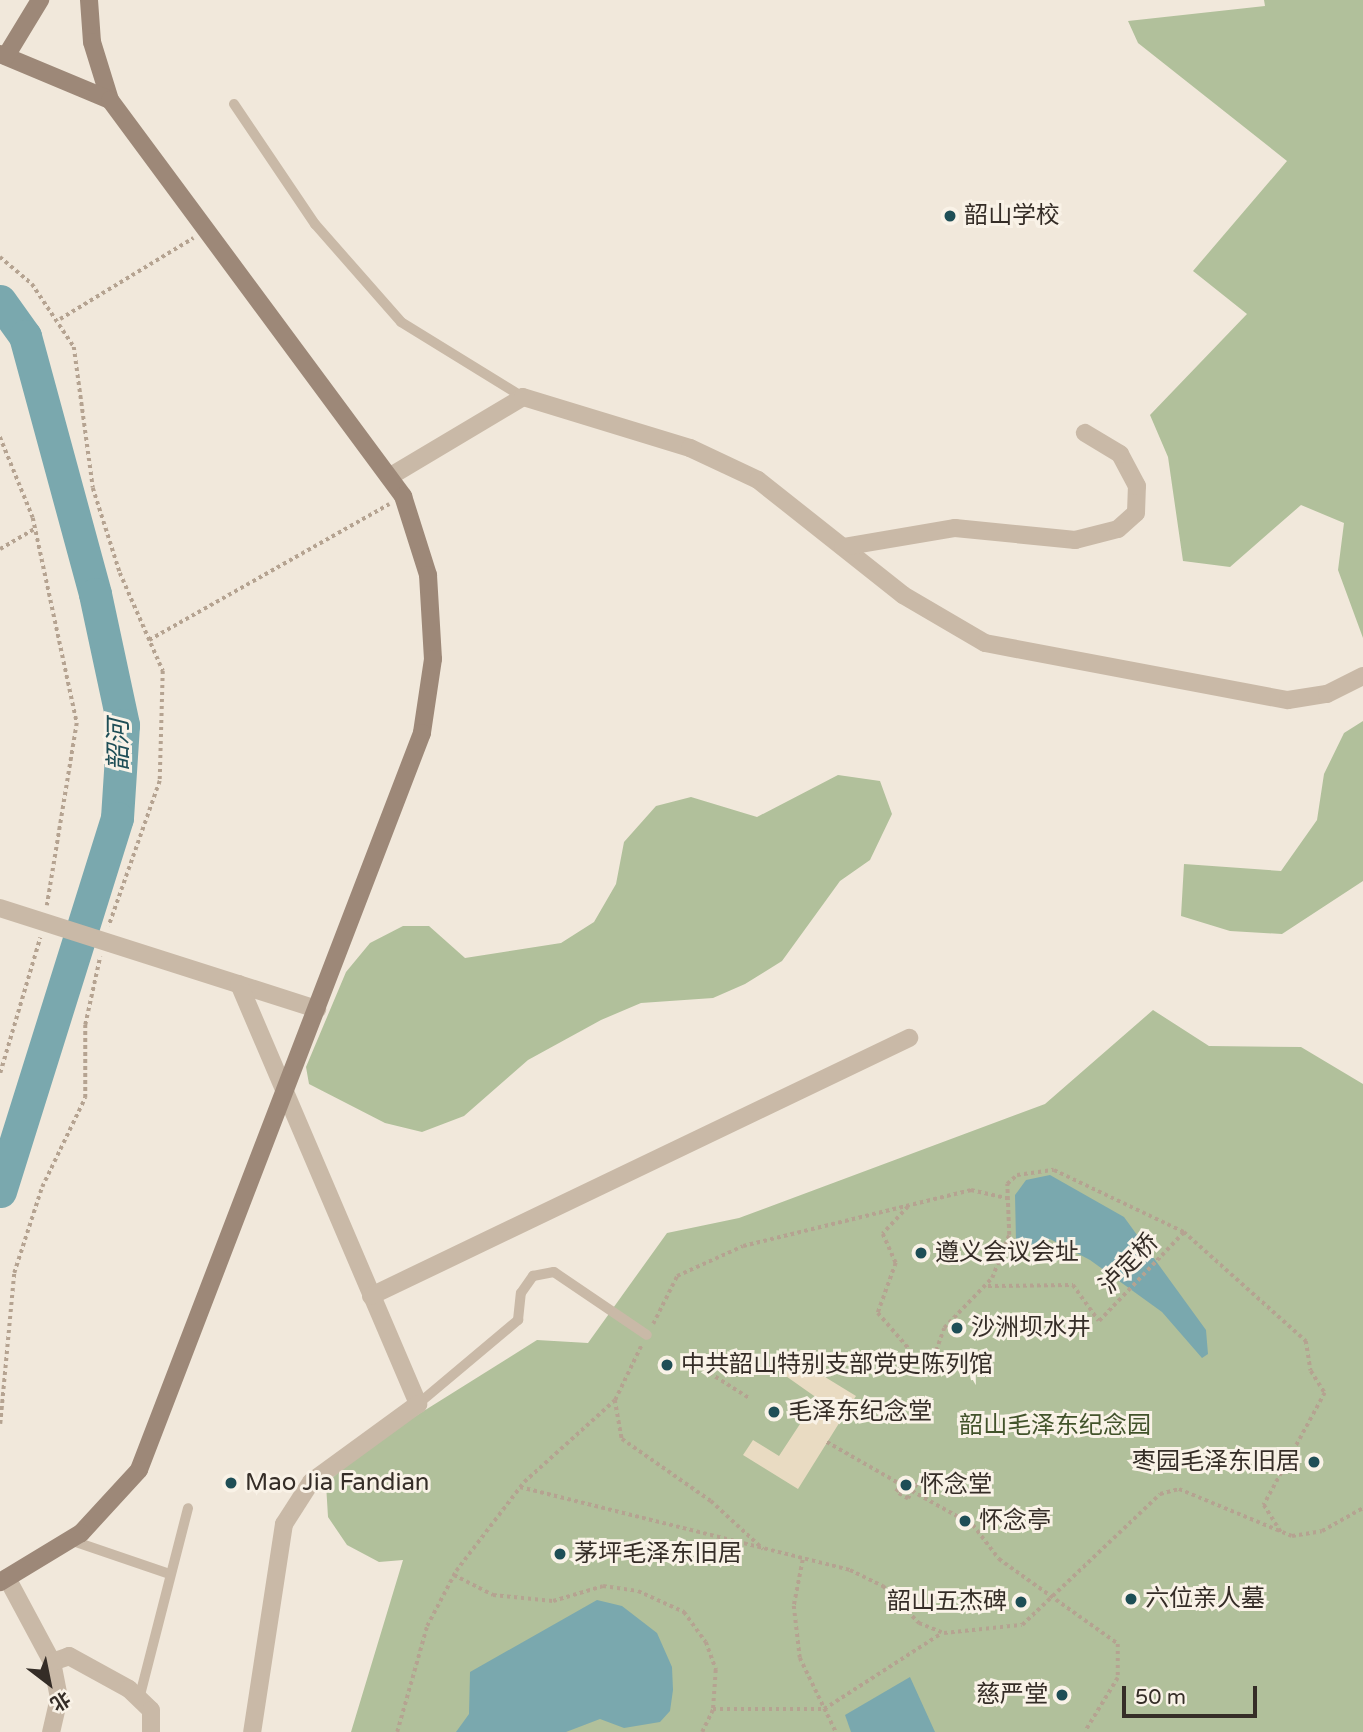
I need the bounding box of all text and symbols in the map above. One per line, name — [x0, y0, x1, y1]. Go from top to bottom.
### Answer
place label: 韶山学校 — [964, 202, 1060, 230]
marker: 韶山学校 — [942, 208, 958, 224]
water label: 韶河 — [103, 719, 135, 771]
street label: 泸定桥 — [1094, 1228, 1164, 1300]
place label: 遵义会议会址 — [935, 1239, 1079, 1267]
marker: 遵义会议会址 — [913, 1245, 929, 1261]
place label: 沙洲坝水井 — [971, 1314, 1091, 1342]
marker: 沙洲坝水井 — [949, 1320, 965, 1336]
place label: 中共韶山特别支部党史陈列馆 — [681, 1351, 993, 1379]
marker: 中共韶山特别支部党史陈列馆 — [659, 1357, 675, 1373]
place label: 毛泽东纪念堂 — [788, 1398, 932, 1426]
marker: 毛泽东纪念堂 — [766, 1404, 782, 1420]
park label: 韶山毛泽东纪念园 — [959, 1412, 1151, 1440]
place label: 枣园毛泽东旧居 — [1132, 1448, 1300, 1476]
marker: 枣园毛泽东旧居 — [1306, 1454, 1322, 1470]
place label: Mao Jia Fandian — [245, 1469, 429, 1497]
place label: 怀念堂 — [920, 1471, 992, 1499]
marker: Mao Jia Fandian — [223, 1475, 239, 1491]
marker: 怀念堂 — [898, 1477, 914, 1493]
place label: 怀念亭 — [979, 1507, 1051, 1535]
marker: 怀念亭 — [957, 1513, 973, 1529]
place label: 茅坪毛泽东旧居 — [574, 1540, 742, 1568]
marker: 茅坪毛泽东旧居 — [552, 1546, 568, 1562]
place label: 六位亲人墓 — [1145, 1585, 1265, 1613]
place label: 韶山五杰碑 — [887, 1588, 1007, 1616]
marker: 六位亲人墓 — [1123, 1591, 1139, 1607]
marker: 韶山五杰碑 — [1013, 1594, 1029, 1610]
north arrow — [14, 1648, 84, 1718]
scale bar — [1125, 1672, 1260, 1716]
place label: 慈严堂 — [976, 1681, 1048, 1709]
text: 50 m — [1135, 1685, 1186, 1710]
text: 北 — [46, 1686, 74, 1715]
marker: 慈严堂 — [1054, 1687, 1070, 1703]

